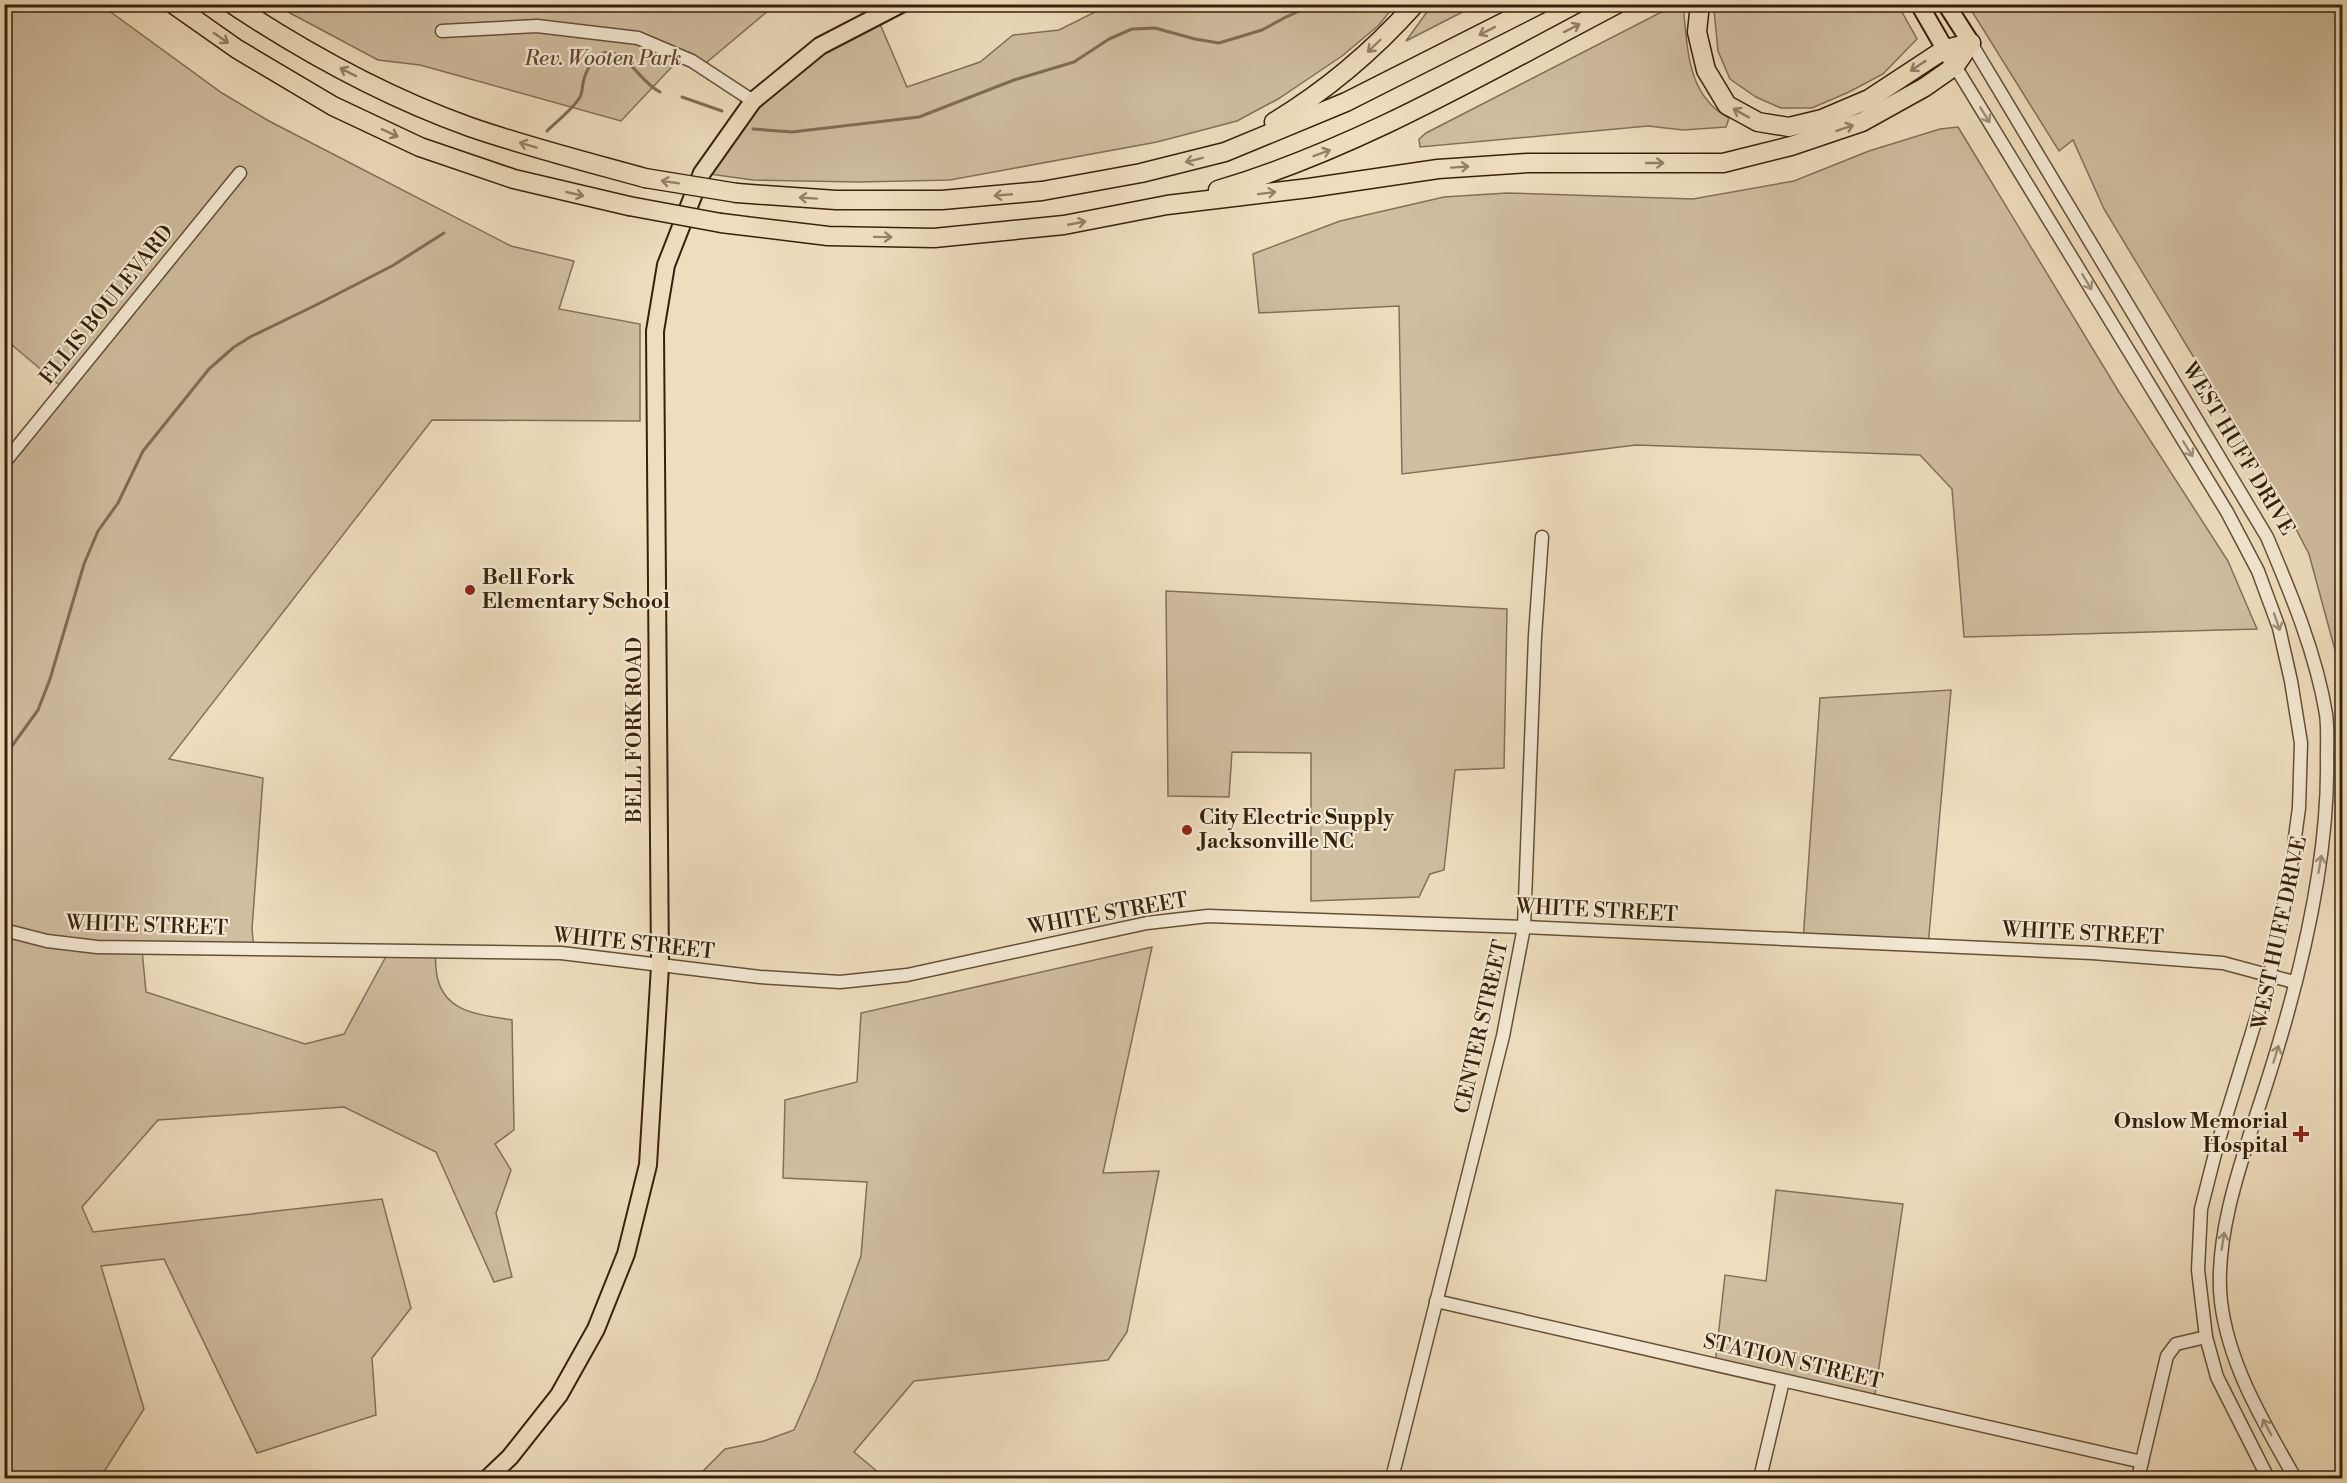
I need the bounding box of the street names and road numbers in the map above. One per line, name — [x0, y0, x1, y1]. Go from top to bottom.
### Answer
street label: ELLIS BOULEVARD — [34, 220, 180, 390]
street label: WEST HUFF DRIVE — [2176, 357, 2300, 540]
street label: BELL FORK ROAD — [622, 637, 648, 824]
street label: WEST HUFF DRIVE — [2247, 834, 2313, 1033]
street label: WHITE STREET — [1025, 887, 1190, 941]
street label: WHITE STREET — [1514, 894, 1679, 928]
street label: WHITE STREET — [65, 910, 229, 942]
street label: WHITE STREET — [2000, 917, 2165, 951]
street label: WHITE STREET — [551, 922, 716, 965]
street label: CENTER STREET — [1449, 937, 1515, 1116]
street label: STATION STREET — [1701, 1329, 1885, 1395]

